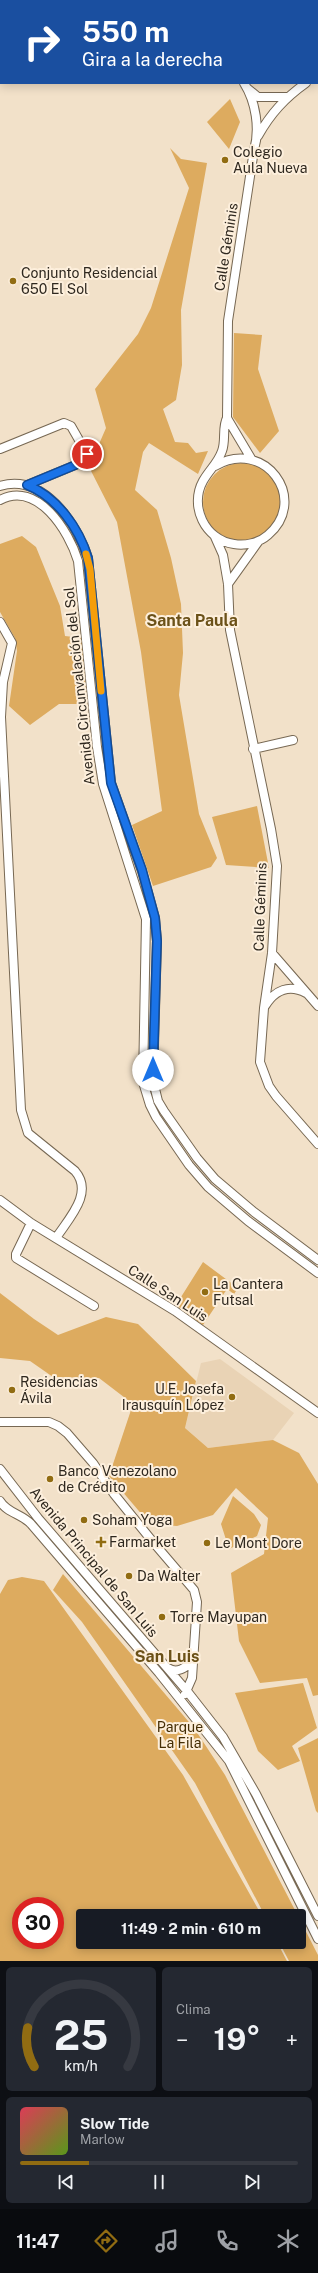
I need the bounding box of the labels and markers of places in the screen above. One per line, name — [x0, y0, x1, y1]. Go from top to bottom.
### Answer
place label: Colegio Aula Nueva — [233, 144, 307, 176]
marker: Colegio Aula Nueva — [220, 155, 230, 165]
place label: Conjunto Residencial 650 El Sol — [21, 265, 158, 297]
marker: Conjunto Residencial 650 El Sol — [8, 276, 18, 286]
pin — [70, 437, 104, 471]
place label: La Cantera Futsal — [213, 1276, 283, 1308]
marker: La Cantera Futsal — [200, 1287, 210, 1297]
place label: Residencias Ávila — [20, 1374, 98, 1406]
place label: U.E. Josefa Irausquín López — [122, 1381, 224, 1413]
marker: Residencias Ávila — [7, 1385, 17, 1395]
marker: U.E. Josefa Irausquín López — [227, 1392, 237, 1402]
place label: Banco Venezolano de Crédito — [58, 1463, 177, 1495]
marker: Banco Venezolano de Crédito — [45, 1474, 55, 1484]
place label: Soham Yoga — [92, 1512, 172, 1528]
marker: Soham Yoga — [79, 1515, 89, 1525]
place label: Farmarket — [109, 1534, 176, 1550]
place label: Le Mont Dore — [215, 1535, 302, 1551]
marker: Farmarket — [96, 1537, 106, 1547]
marker: Le Mont Dore — [202, 1538, 212, 1548]
place label: Da Walter — [137, 1568, 200, 1584]
marker: Da Walter — [124, 1571, 134, 1581]
place label: Torre Mayupan — [170, 1609, 267, 1625]
marker: Torre Mayupan — [157, 1612, 167, 1622]

